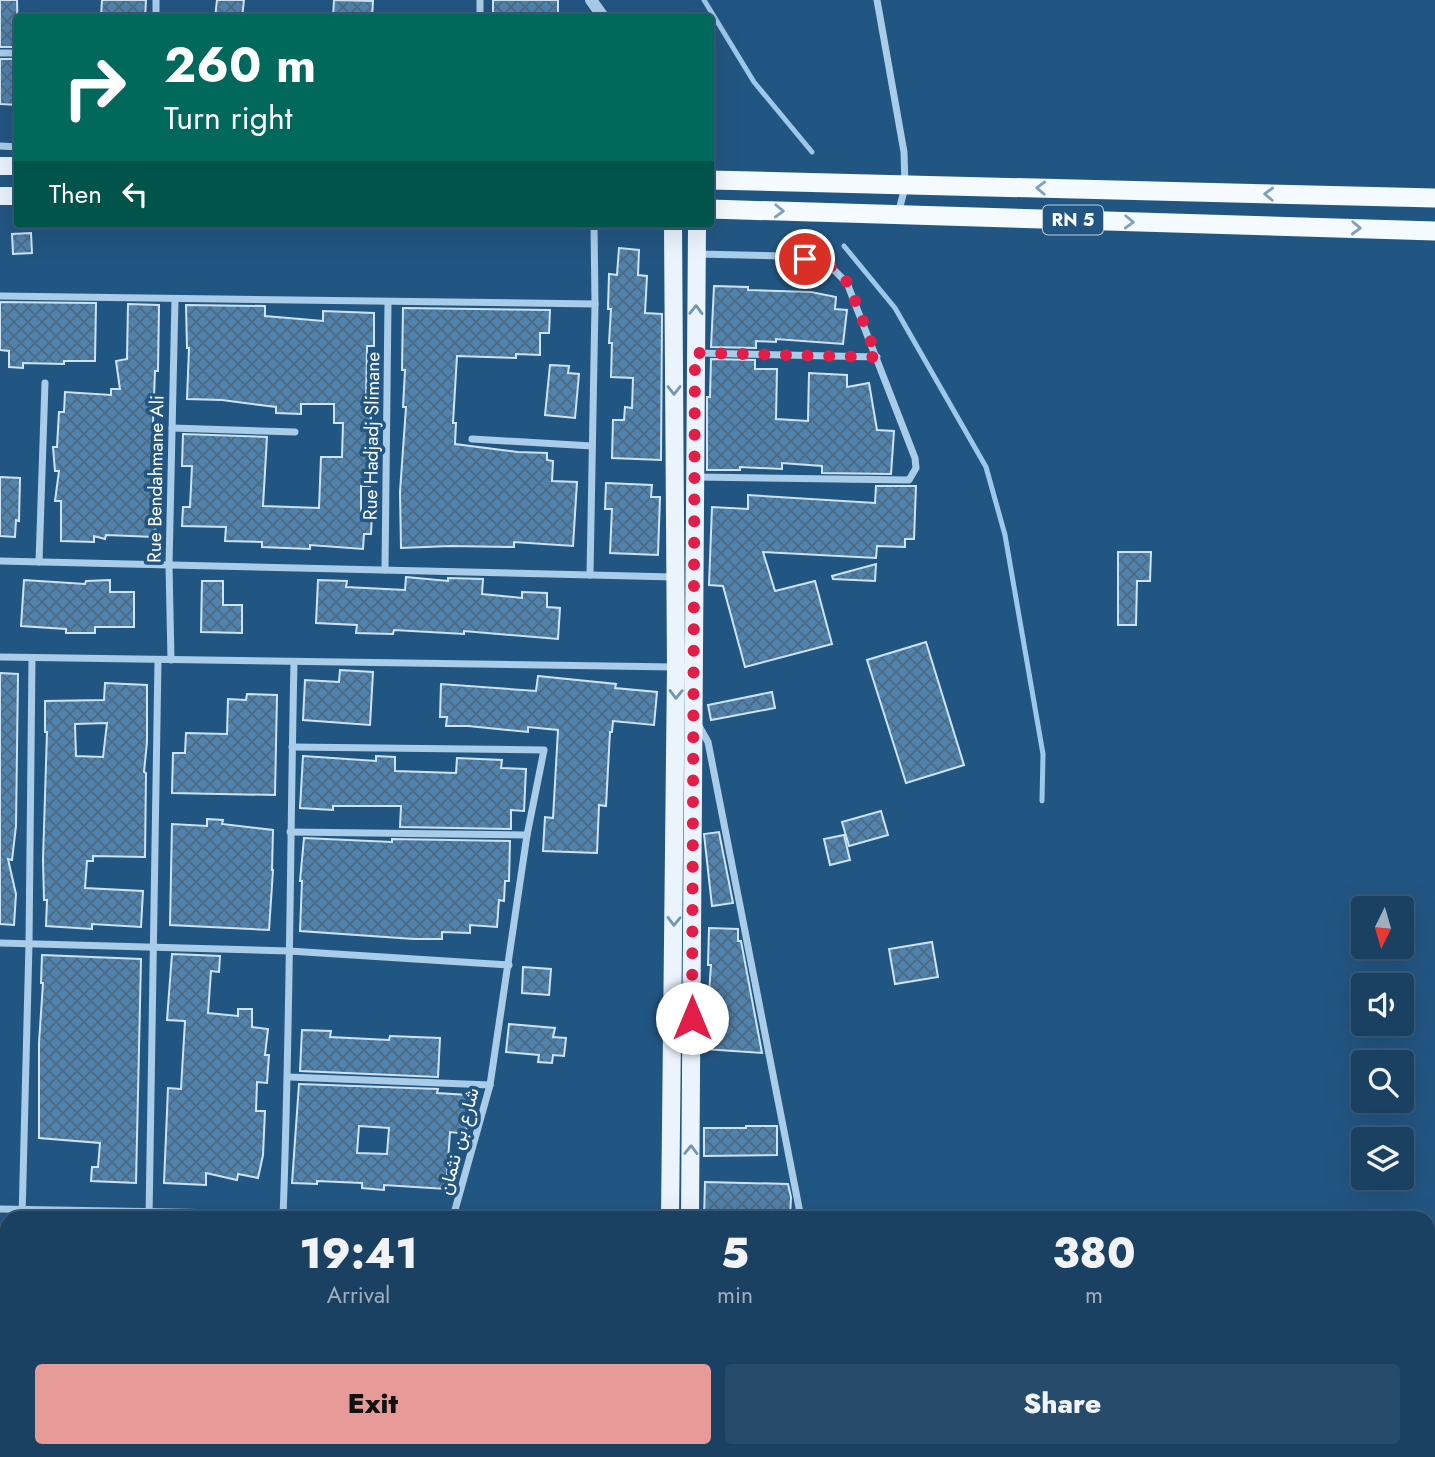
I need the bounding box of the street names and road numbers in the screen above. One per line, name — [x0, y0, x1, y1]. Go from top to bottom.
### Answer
road number: RN 5 — [1043, 205, 1103, 234]
street label: Rue Hadjadj Slimane — [357, 351, 386, 520]
street label: Rue Bendahmane Ali — [141, 395, 170, 563]
street label: شارع بن نثمان — [431, 1085, 486, 1198]

